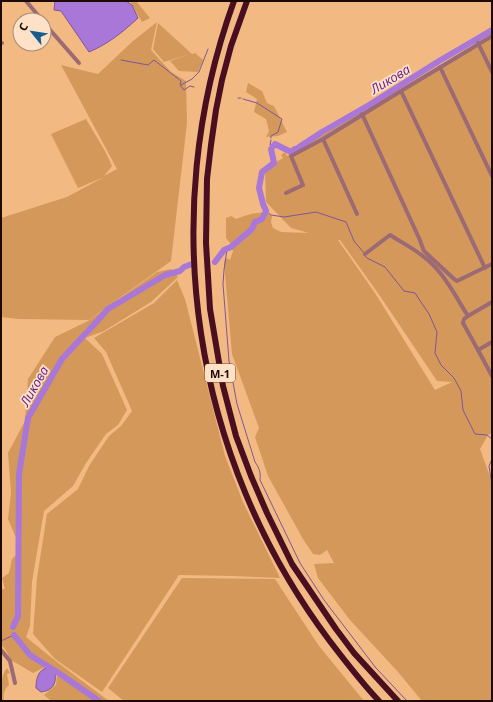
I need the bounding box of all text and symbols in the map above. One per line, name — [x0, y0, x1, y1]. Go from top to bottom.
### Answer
north arrow — [12, 12, 52, 52]
text: С — [15, 20, 31, 34]
water label: Ликова — [366, 60, 414, 99]
water label: Ликова — [15, 362, 53, 410]
road number: М-1 — [205, 364, 235, 382]

